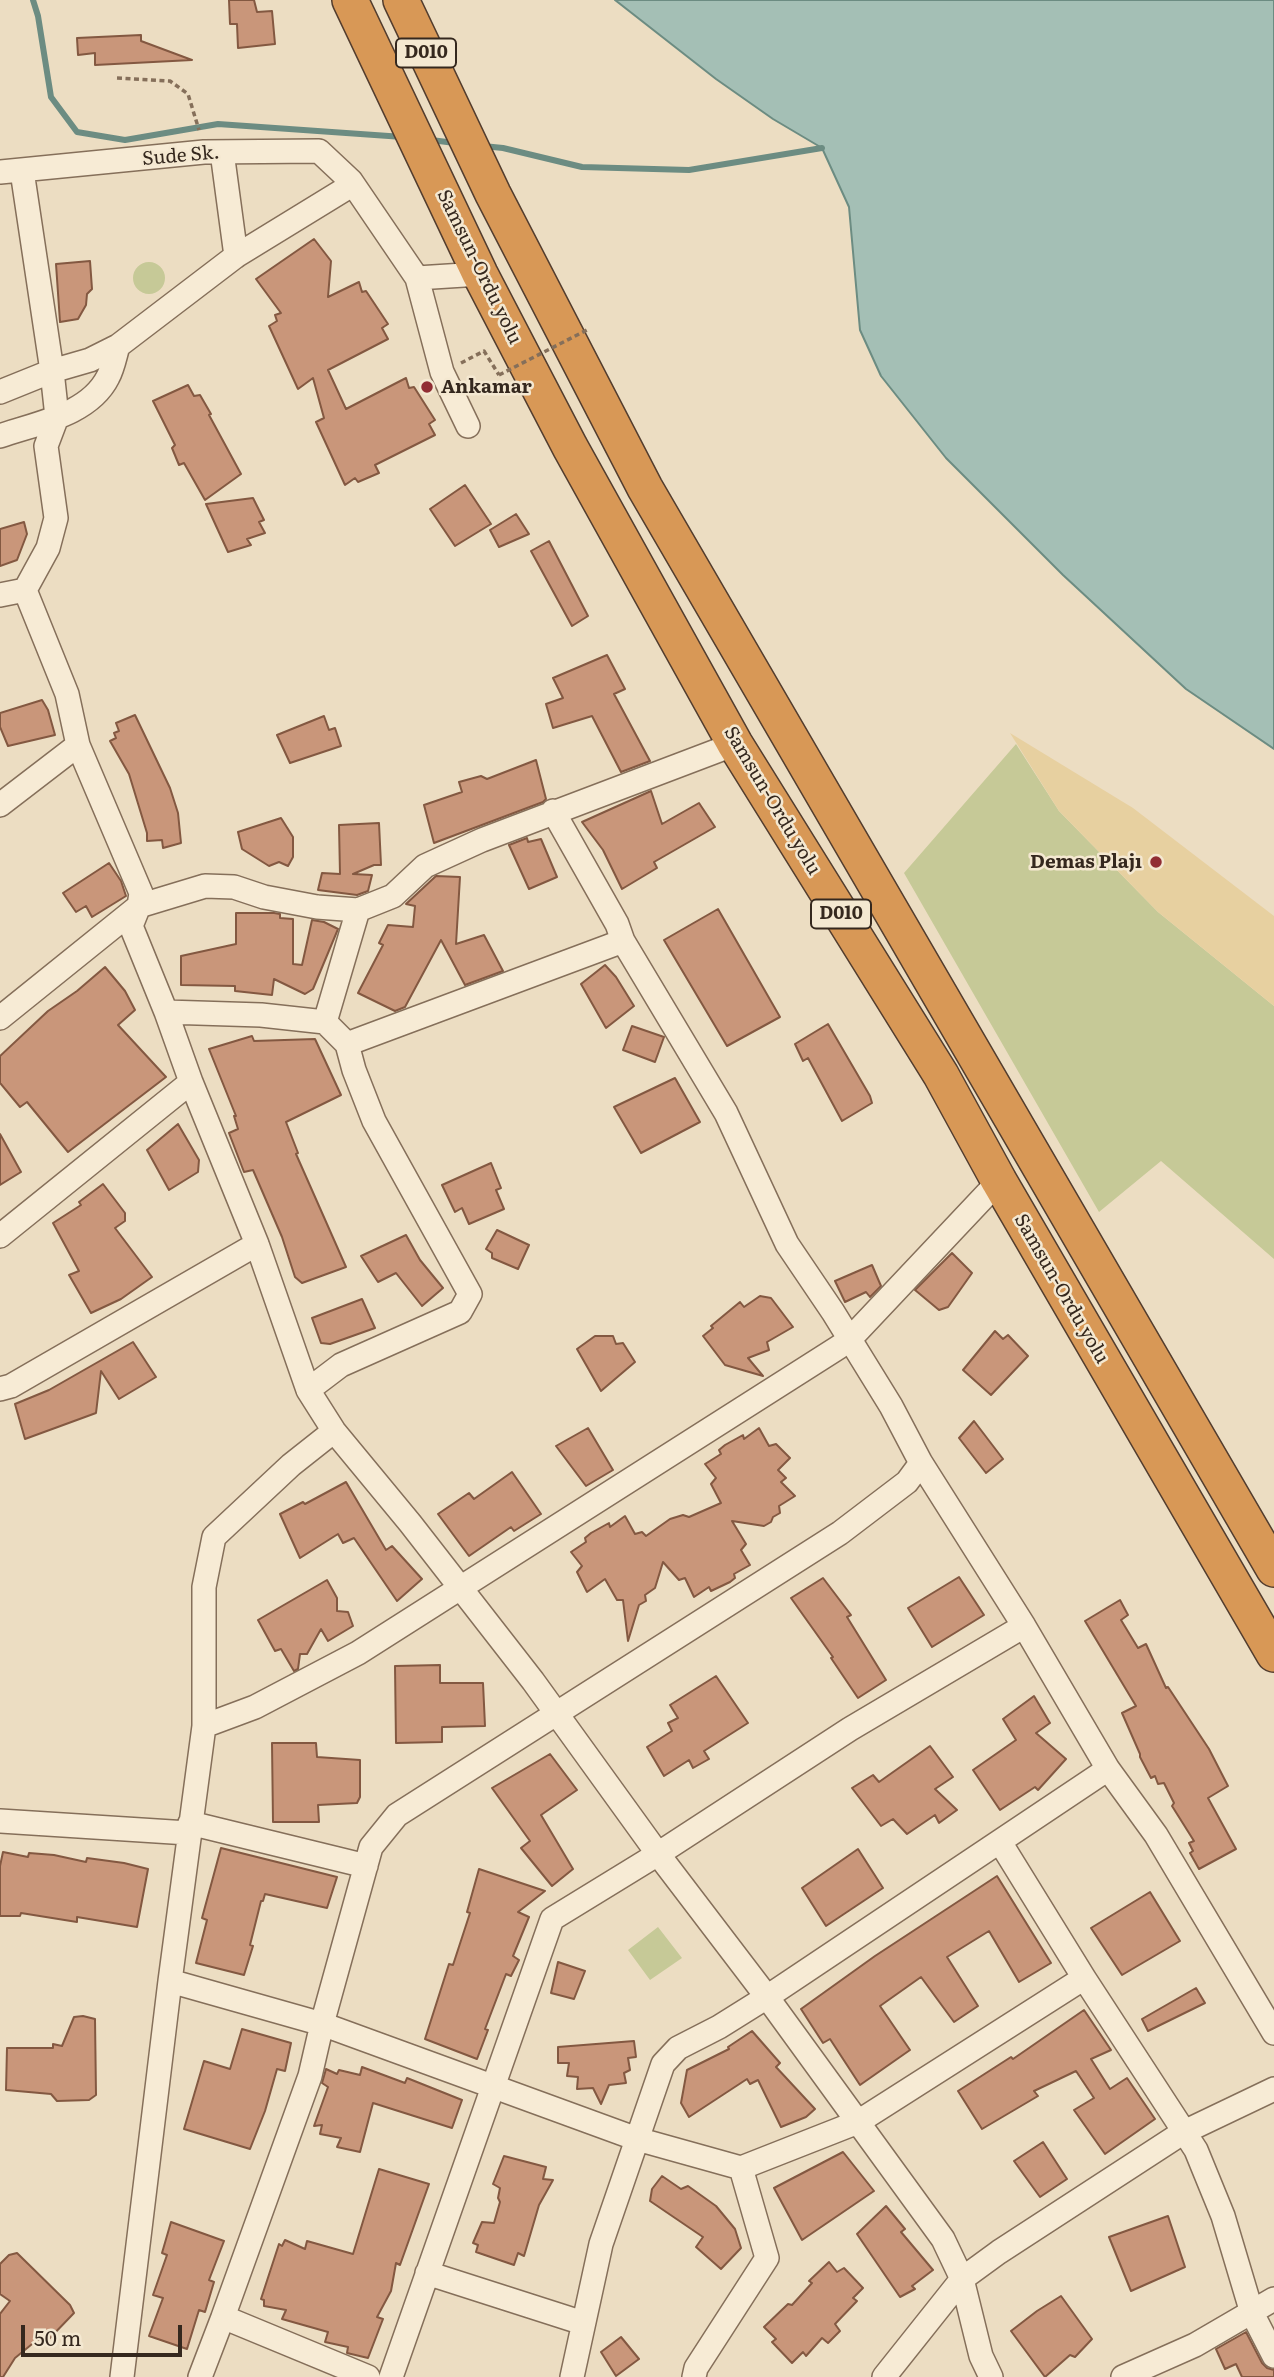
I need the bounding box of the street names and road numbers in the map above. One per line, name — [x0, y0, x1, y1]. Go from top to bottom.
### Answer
road number: D010 — [396, 38, 456, 68]
street label: Sude Sk. — [141, 141, 221, 171]
street label: Samsun-Ordu yolu — [432, 186, 526, 348]
street label: Samsun-Ordu yolu — [719, 723, 825, 879]
road number: D010 — [811, 900, 871, 929]
street label: Samsun-Ordu yolu — [1009, 1210, 1113, 1368]

